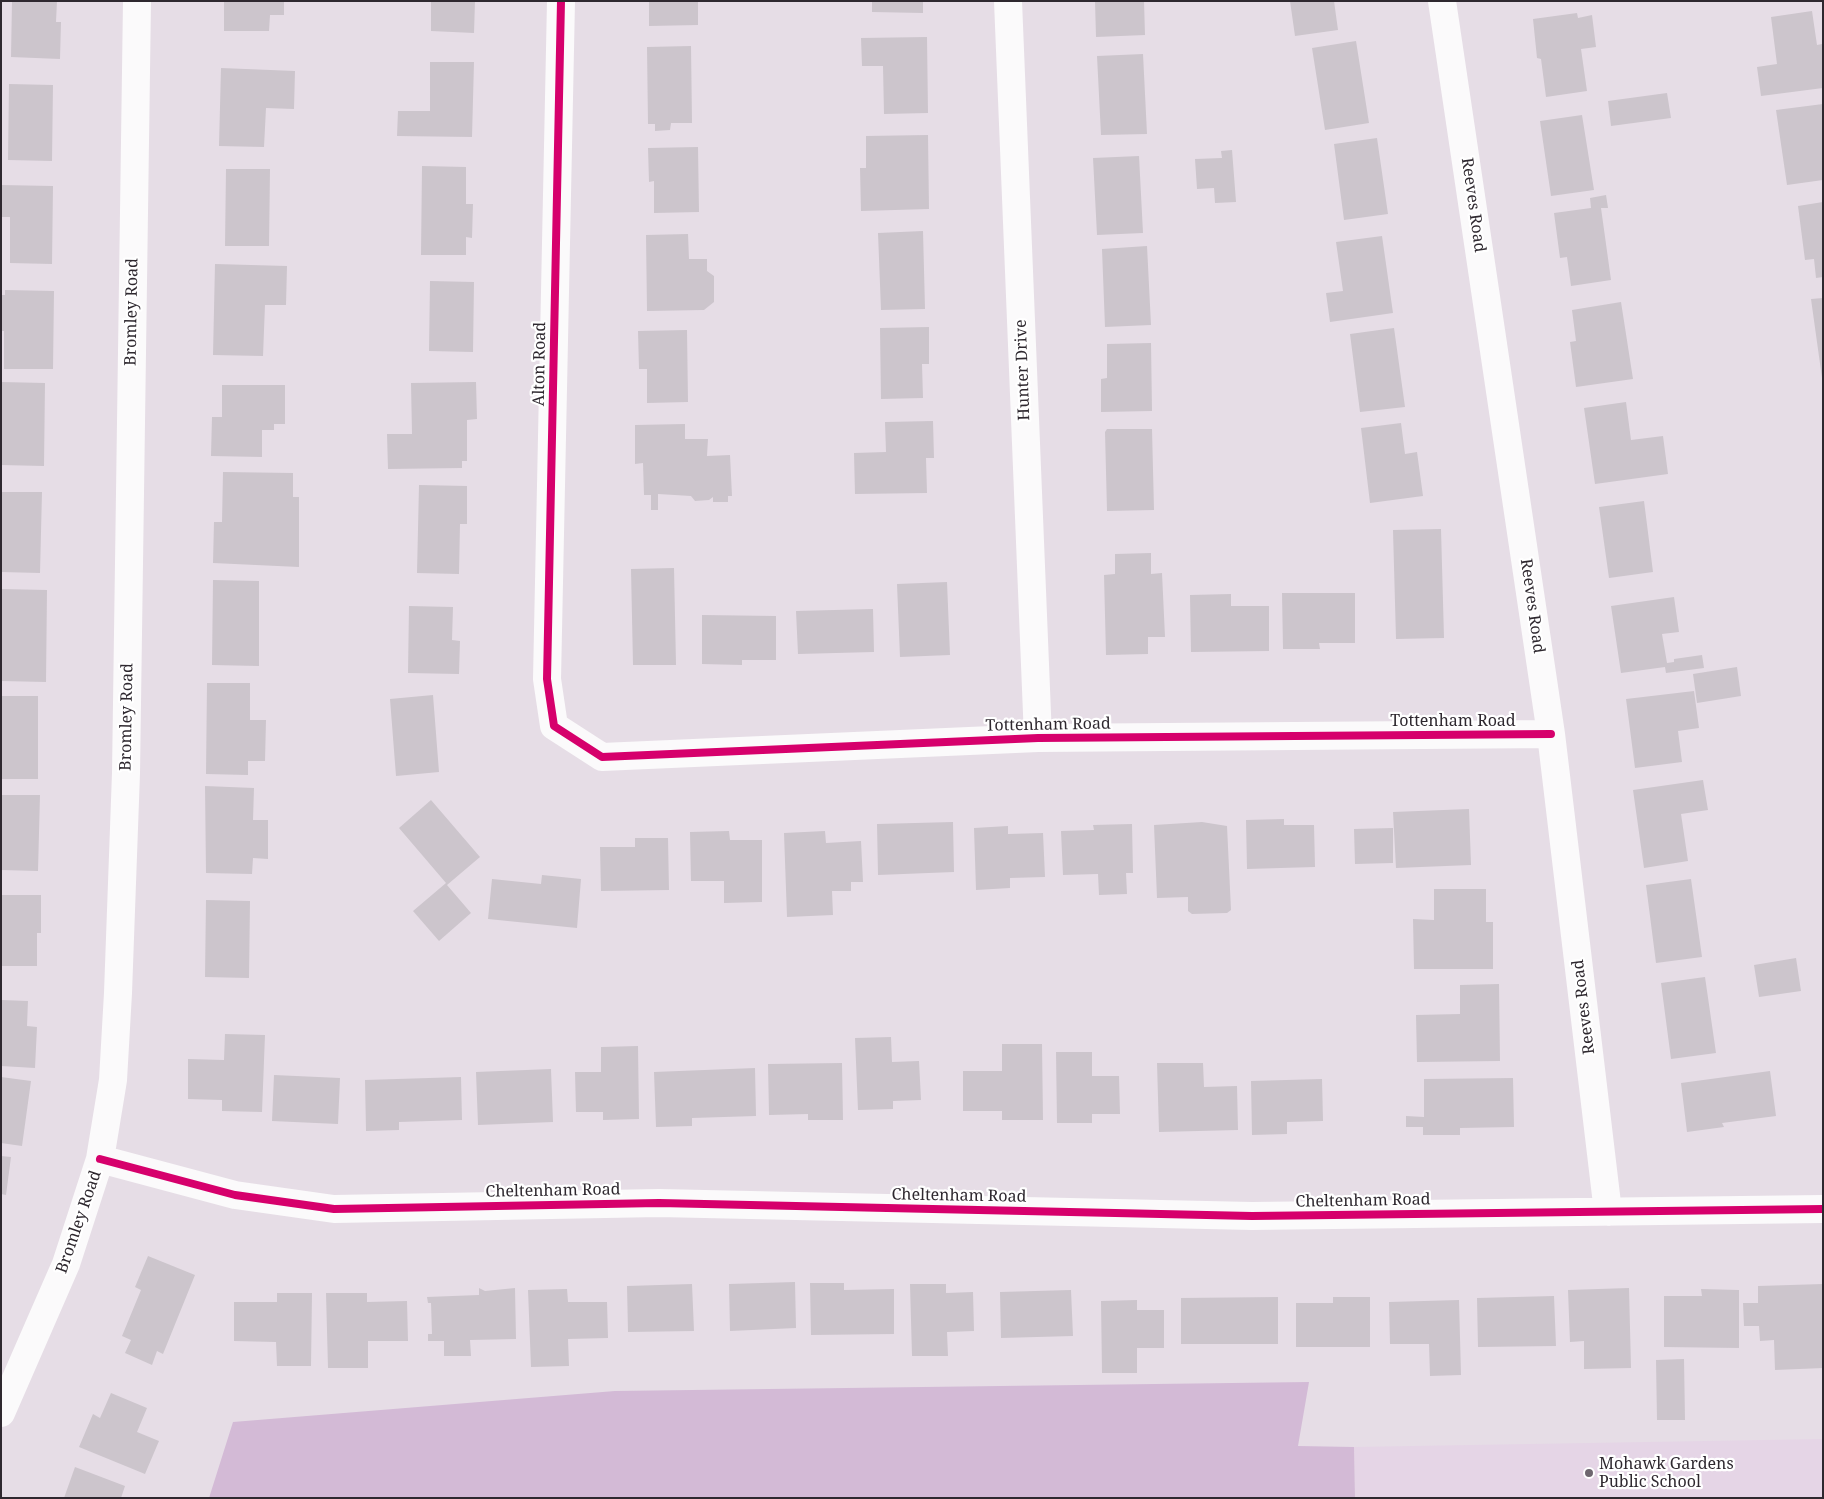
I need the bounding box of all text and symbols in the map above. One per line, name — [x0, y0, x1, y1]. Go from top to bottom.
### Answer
street label: Reeves Road — [1457, 156, 1489, 254]
street label: Bromley Road — [121, 258, 143, 366]
street label: Hunter Drive — [1012, 319, 1034, 421]
street label: Alton Road — [530, 322, 550, 406]
street label: Reeves Road — [1516, 557, 1548, 655]
street label: Bromley Road — [116, 663, 138, 771]
street label: Tottenham Road — [1390, 711, 1516, 731]
street label: Tottenham Road — [985, 714, 1111, 736]
street label: Reeves Road — [1569, 958, 1599, 1056]
street label: Bromley Road — [52, 1168, 106, 1276]
street label: Cheltenham Road — [485, 1180, 621, 1202]
street label: Cheltenham Road — [891, 1185, 1027, 1207]
street label: Cheltenham Road — [1295, 1190, 1431, 1212]
place label: Mohawk Gardens Public School — [1599, 1454, 1734, 1492]
marker: Mohawk Gardens Public School — [1583, 1467, 1595, 1479]

